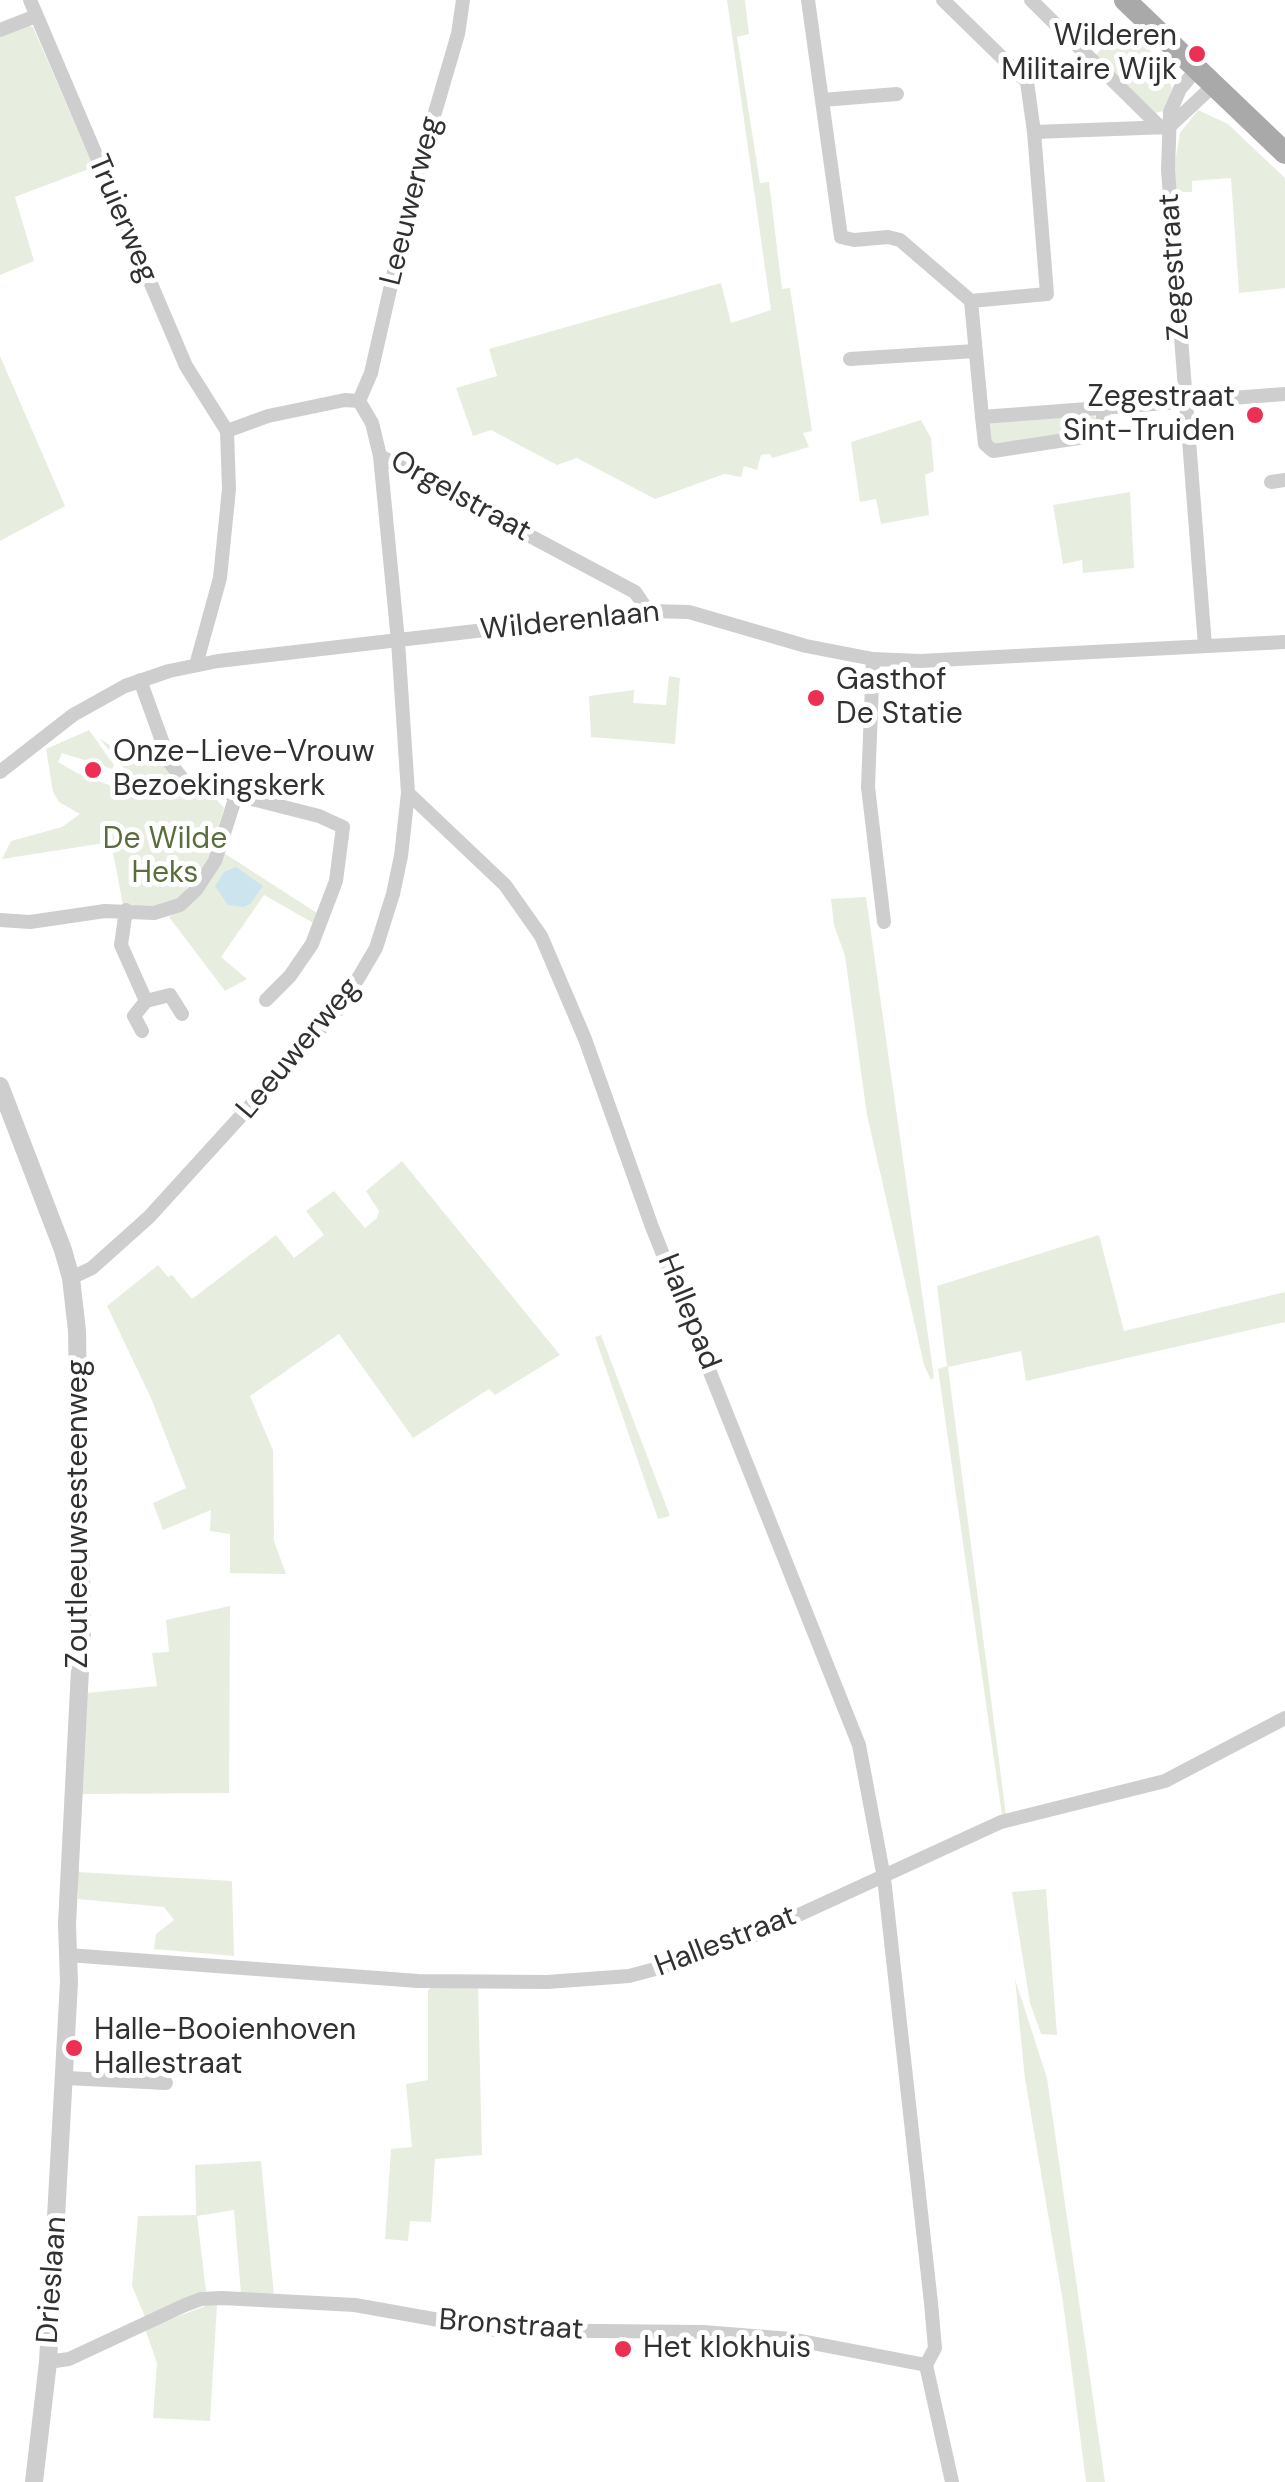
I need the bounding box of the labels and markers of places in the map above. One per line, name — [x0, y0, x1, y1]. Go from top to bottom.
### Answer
place label: Wilderen Militaire Wijk — [1001, 19, 1177, 90]
marker: Wilderen Militaire Wijk — [1186, 43, 1208, 65]
place label: Zegestraat Sint-Truiden — [1063, 380, 1235, 450]
marker: Zegestraat Sint-Truiden — [1244, 404, 1266, 426]
place label: Gasthof De Statie — [836, 663, 963, 734]
marker: Gasthof De Statie — [805, 687, 827, 709]
place label: Onze-Lieve-Vrouw Bezoekingskerk — [113, 735, 375, 806]
marker: Onze-Lieve-Vrouw Bezoekingskerk — [82, 759, 104, 781]
place label: Halle-Booienhoven Hallestraat — [94, 2013, 356, 2084]
marker: Halle-Booienhoven Hallestraat — [63, 2037, 85, 2059]
place label: Het klokhuis — [643, 2331, 811, 2367]
marker: Het klokhuis — [612, 2338, 634, 2360]

